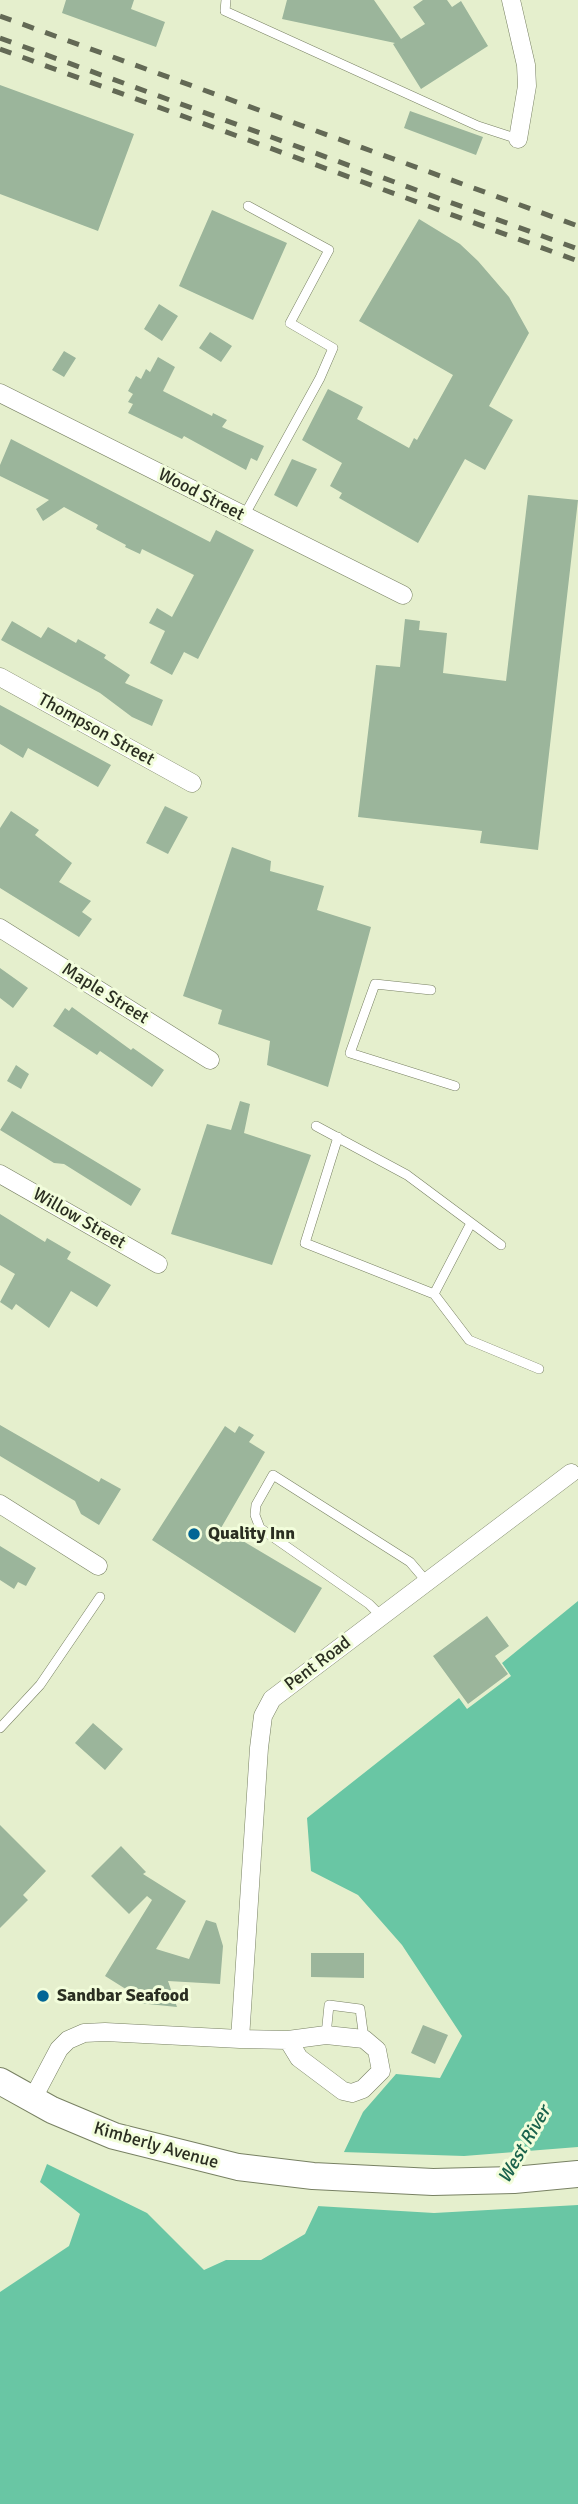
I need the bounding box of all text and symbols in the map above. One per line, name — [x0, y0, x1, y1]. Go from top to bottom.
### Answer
street label: Wood Street — [154, 464, 248, 526]
street label: Thompson Street — [34, 689, 158, 771]
street label: Maple Street — [58, 959, 152, 1029]
street label: Willow Street — [29, 1184, 129, 1254]
place label: Quality Inn — [208, 1523, 295, 1545]
marker: Quality Inn — [186, 1526, 202, 1542]
street label: Pent Road — [281, 1632, 355, 1696]
place label: Sandbar Seafood — [57, 1985, 189, 2007]
marker: Sandbar Seafood — [35, 1988, 51, 2004]
water label: West River — [494, 2102, 556, 2188]
street label: Kimberly Avenue — [91, 2118, 221, 2174]

